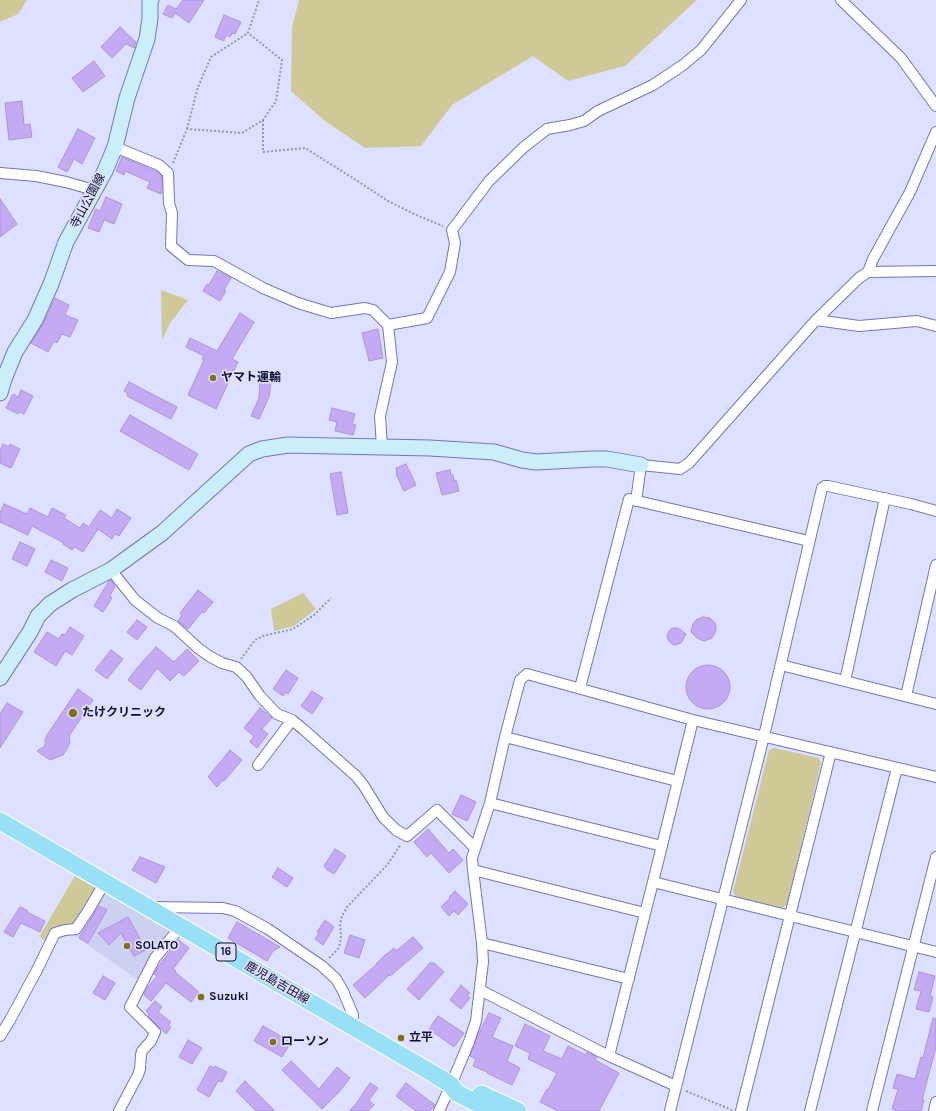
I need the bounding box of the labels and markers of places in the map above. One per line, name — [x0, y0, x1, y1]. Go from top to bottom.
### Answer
place label: ヤマト運輸 — [221, 371, 281, 385]
marker: ヤマト運輸 — [208, 373, 218, 383]
place label: たけクリニック — [82, 706, 166, 720]
marker: たけクリニック — [67, 707, 79, 719]
place label: SOLATO — [135, 939, 178, 953]
marker: SOLATO — [122, 941, 132, 951]
place label: Suzuki — [209, 990, 249, 1004]
marker: Suzuki — [196, 992, 206, 1002]
place label: 立平 — [409, 1031, 433, 1045]
marker: 立平 — [396, 1033, 406, 1043]
place label: ローソン — [281, 1035, 329, 1049]
marker: ローソン — [268, 1037, 278, 1047]

